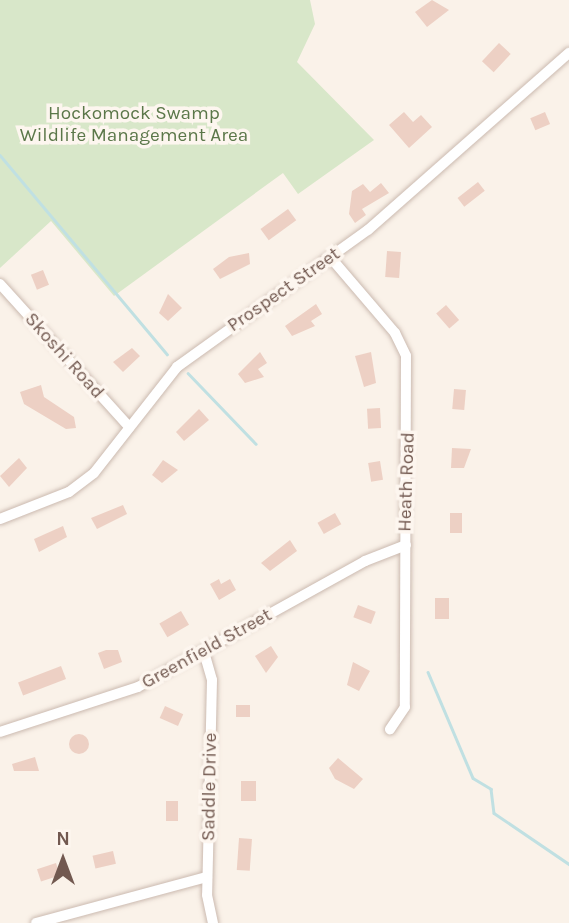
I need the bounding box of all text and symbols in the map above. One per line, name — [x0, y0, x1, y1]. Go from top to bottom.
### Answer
park label: Hockomock Swamp Wildlife Management Area — [20, 103, 248, 147]
street label: Prospect Street — [223, 243, 345, 337]
street label: Skoshi Road — [19, 308, 109, 404]
street label: Heath Road — [394, 432, 420, 532]
street label: Greenfield Street — [138, 604, 276, 694]
street label: Saddle Drive — [198, 733, 222, 841]
north arrow — [28, 825, 98, 895]
text: N — [56, 828, 70, 850]

